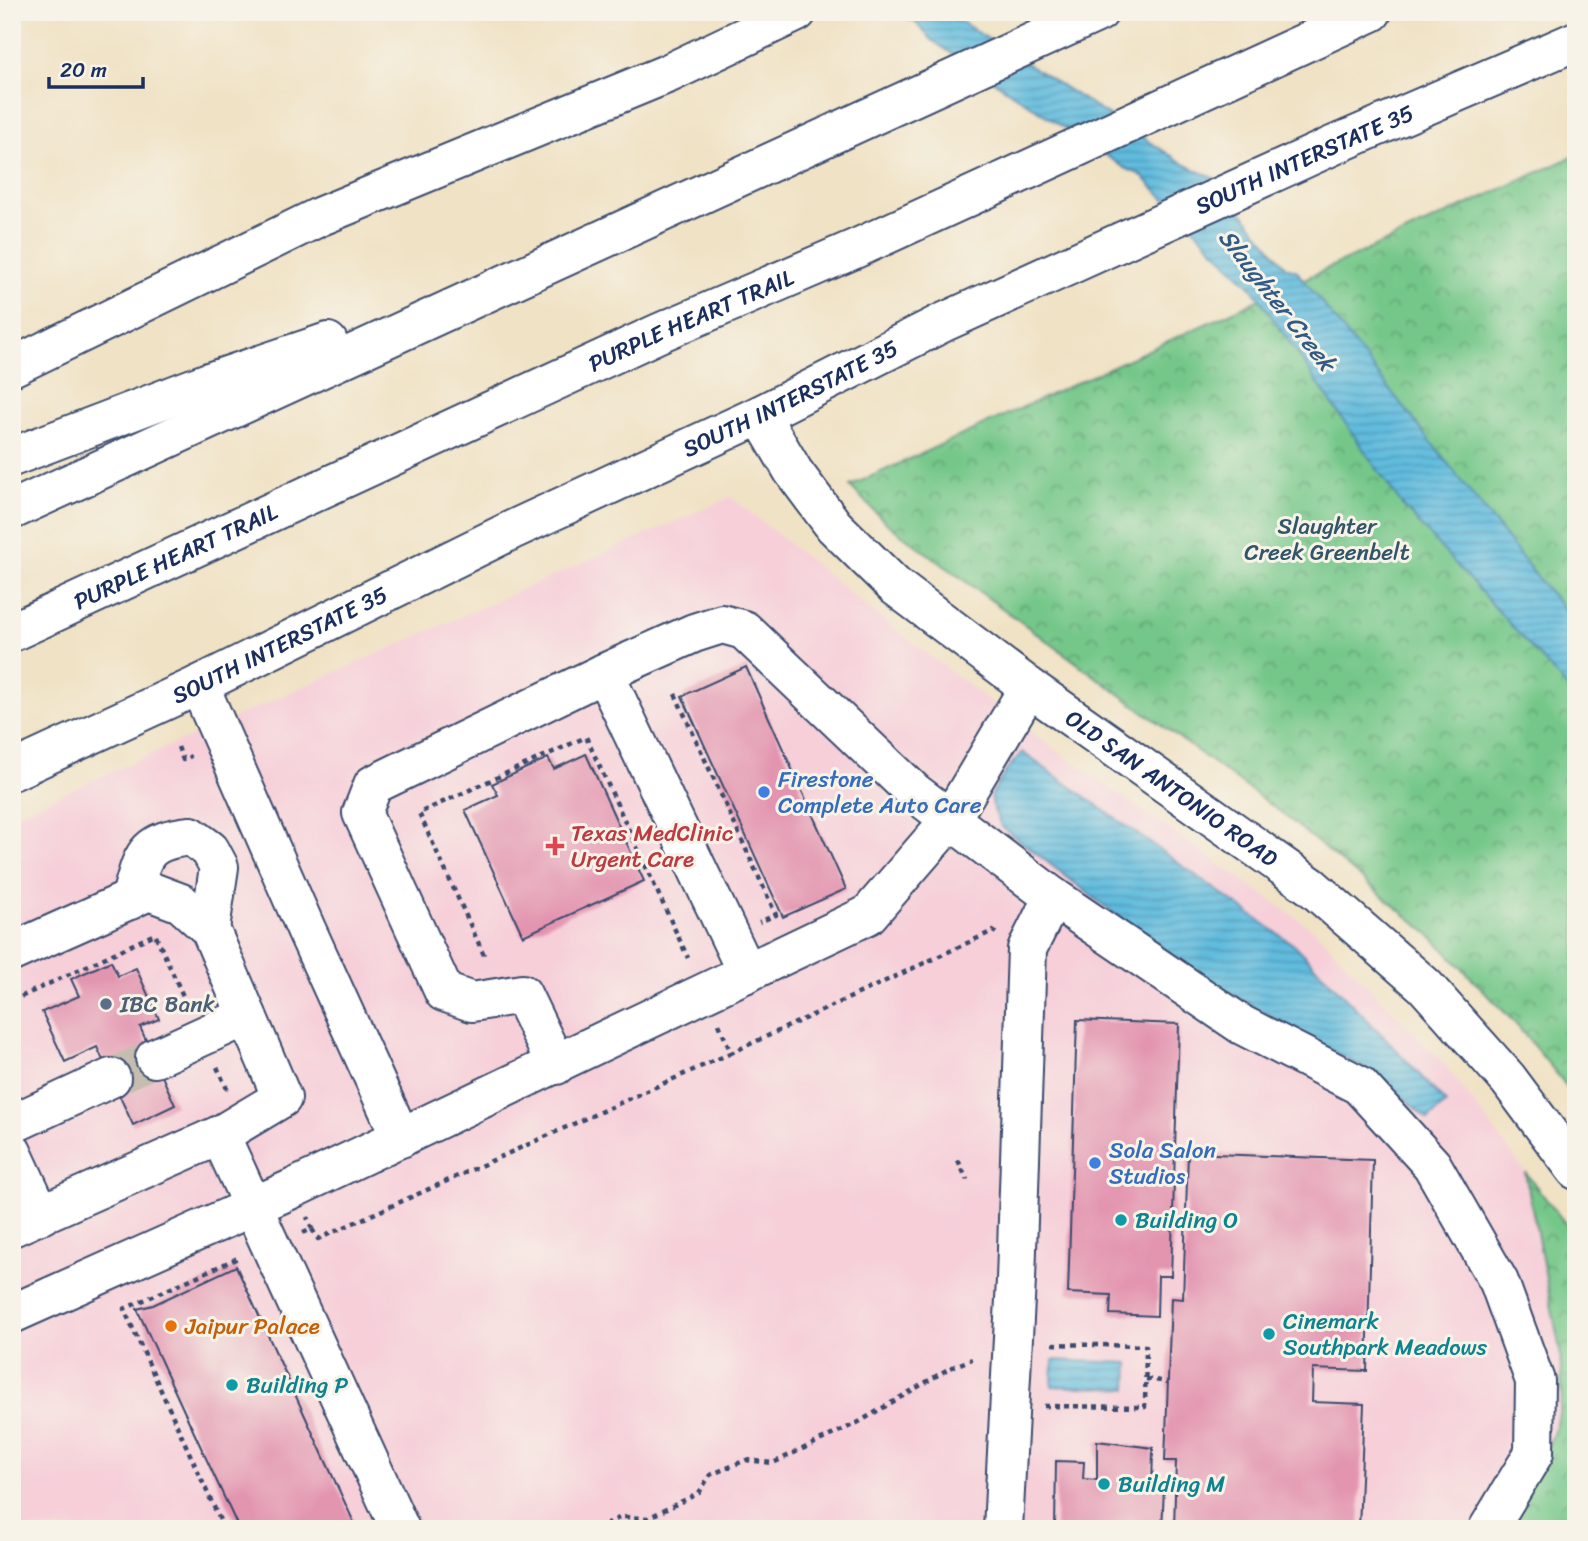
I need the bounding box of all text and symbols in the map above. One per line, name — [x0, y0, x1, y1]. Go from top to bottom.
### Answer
scale bar — [49, 46, 144, 90]
text: 20 m — [60, 51, 107, 89]
street label: SOUTH INTERSTATE 35 — [1188, 93, 1420, 226]
water label: Slaughter Creek — [1208, 219, 1348, 383]
street label: PURPLE HEART TRAIL — [581, 257, 800, 384]
street label: SOUTH INTERSTATE 35 — [675, 328, 906, 469]
street label: PURPLE HEART TRAIL — [66, 491, 285, 621]
park label: Slaughter Creek Greenbelt — [1244, 506, 1410, 573]
street label: SOUTH INTERSTATE 35 — [165, 574, 395, 715]
street label: OLD SAN ANTONIO ROAD — [1057, 698, 1287, 878]
place label: Firestone Complete Auto Care — [778, 759, 982, 826]
marker: Firestone Complete Auto Care — [756, 784, 772, 800]
place label: Texas MedClinic Urgent Care — [571, 813, 734, 880]
marker: Texas MedClinic Urgent Care — [545, 836, 565, 856]
place label: IBC Bank — [119, 984, 215, 1025]
marker: IBC Bank — [98, 996, 114, 1012]
place label: Sola Salon Studios — [1109, 1130, 1216, 1197]
marker: Sola Salon Studios — [1087, 1155, 1103, 1171]
place label: Building O — [1135, 1200, 1238, 1241]
marker: Building O — [1113, 1212, 1129, 1228]
place label: Cinemark Southpark Meadows — [1283, 1301, 1487, 1368]
place label: Jaipur Palace — [184, 1306, 320, 1347]
marker: Jaipur Palace — [163, 1318, 179, 1334]
marker: Cinemark Southpark Meadows — [1261, 1326, 1277, 1342]
place label: Building P — [246, 1365, 348, 1406]
marker: Building P — [224, 1377, 240, 1393]
place label: Building M — [1118, 1464, 1225, 1505]
marker: Building M — [1096, 1476, 1112, 1492]

